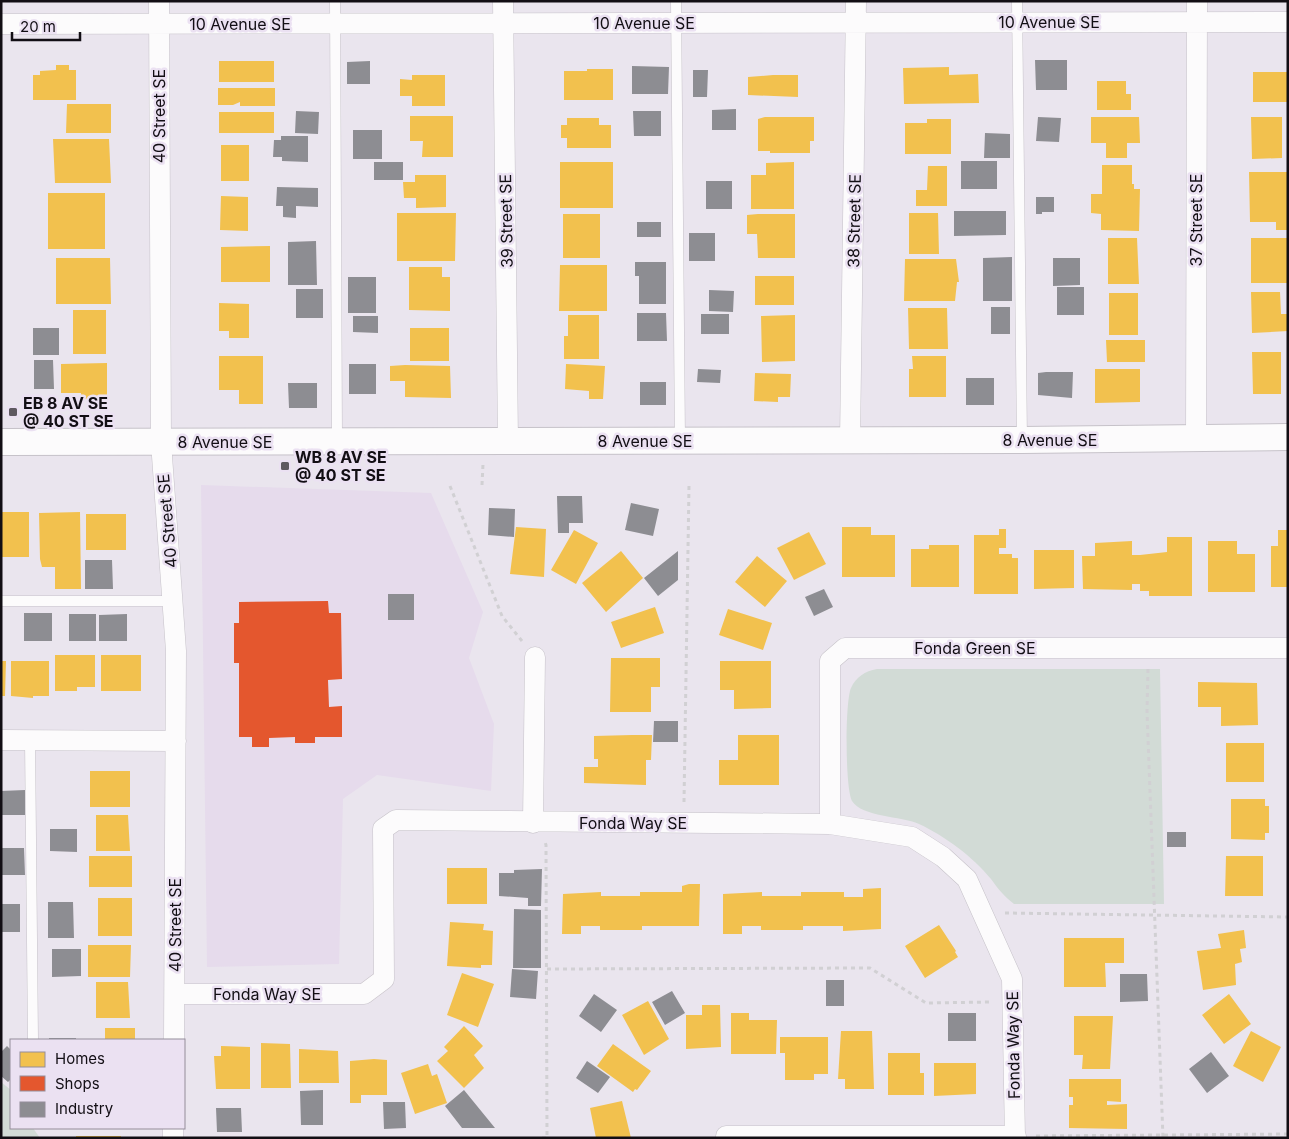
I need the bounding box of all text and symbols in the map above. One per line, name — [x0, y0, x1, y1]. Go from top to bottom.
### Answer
scale bar — [12, 10, 80, 42]
street label: 10 Avenue SE — [998, 12, 1100, 32]
street label: 10 Avenue SE — [593, 13, 695, 33]
street label: 10 Avenue SE — [189, 14, 291, 34]
text: 20 m — [20, 17, 56, 36]
street label: 40 Street SE — [149, 69, 169, 163]
street label: 39 Street SE — [495, 174, 517, 268]
street label: 38 Street SE — [843, 174, 865, 268]
street label: 37 Street SE — [1186, 174, 1206, 266]
place label: EB 8 AV SE @ 40 ST SE — [23, 393, 114, 431]
marker: EB 8 AV SE @ 40 ST SE — [7, 406, 19, 418]
street label: 8 Avenue SE — [1003, 430, 1097, 450]
street label: 8 Avenue SE — [598, 431, 692, 451]
street label: 8 Avenue SE — [178, 432, 272, 452]
place label: WB 8 AV SE @ 40 ST SE — [295, 447, 387, 485]
marker: WB 8 AV SE @ 40 ST SE — [279, 460, 291, 472]
street label: 40 Street SE — [153, 473, 181, 569]
street label: Fonda Green SE — [914, 638, 1036, 658]
street label: Fonda Way SE — [579, 813, 687, 833]
street label: 40 Street SE — [165, 878, 185, 972]
street label: Fonda Way SE — [213, 984, 321, 1004]
street label: Fonda Way SE — [1002, 991, 1024, 1099]
legend — [10, 1039, 185, 1129]
text: Homes — [55, 1049, 105, 1068]
text: Shops — [55, 1074, 100, 1093]
text: Industry — [55, 1099, 114, 1118]

